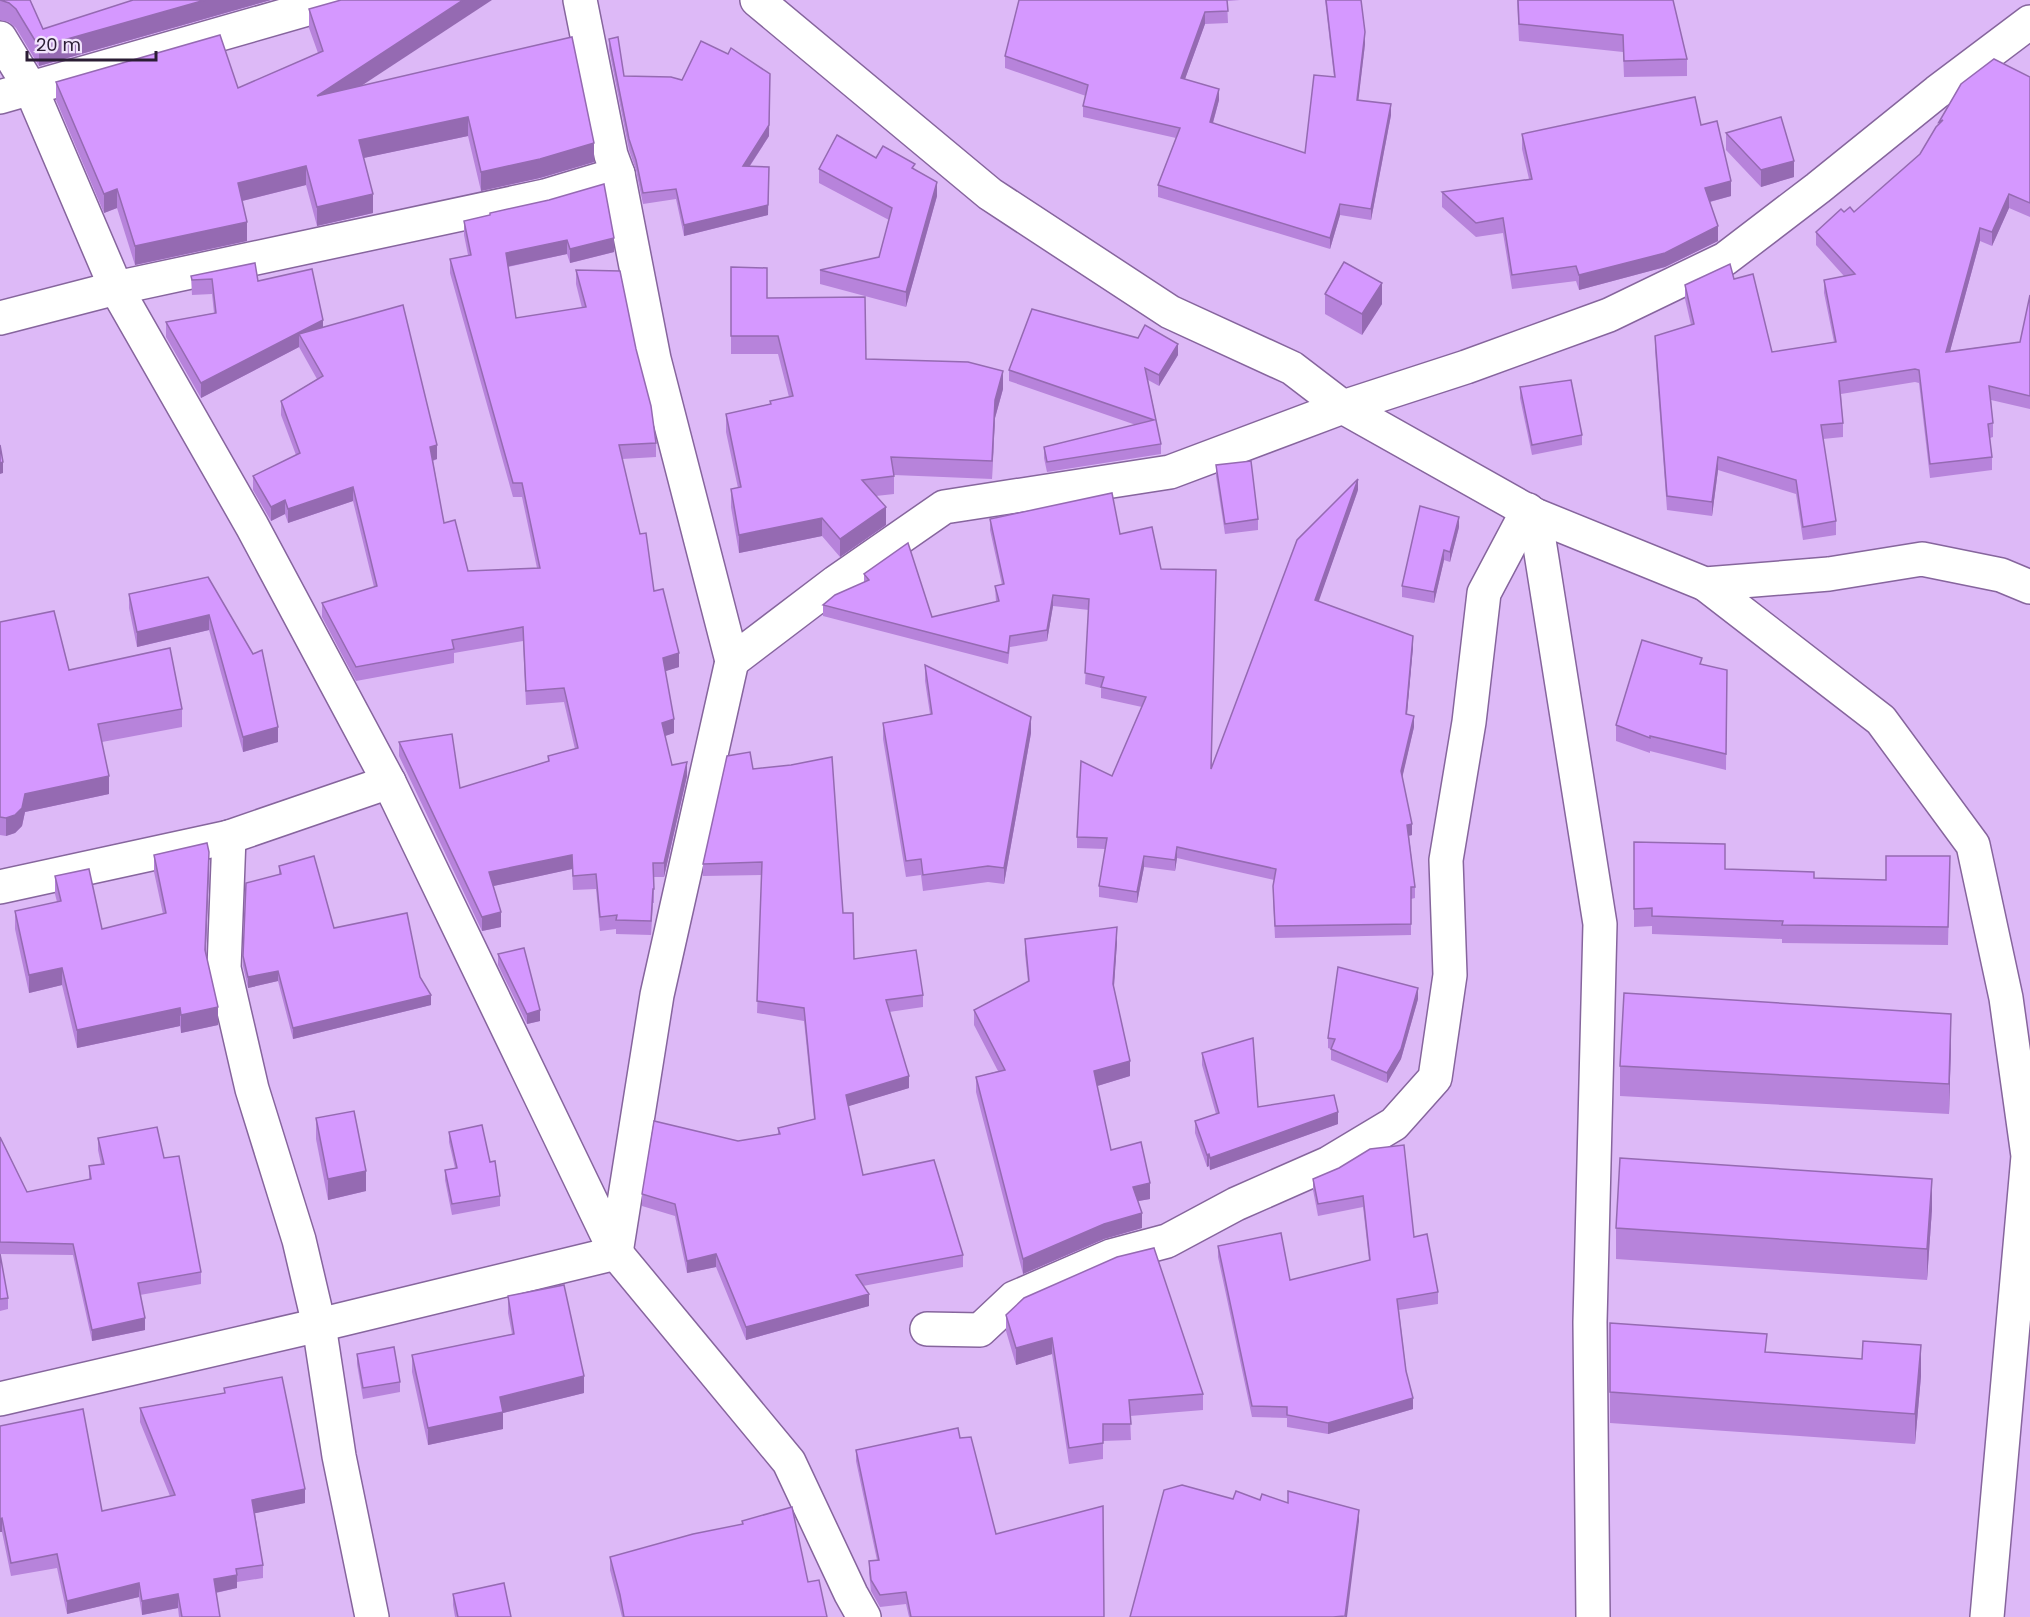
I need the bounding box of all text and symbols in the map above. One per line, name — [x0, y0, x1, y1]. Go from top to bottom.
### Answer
scale bar — [27, 24, 156, 62]
text: 20 m — [36, 32, 81, 57]

